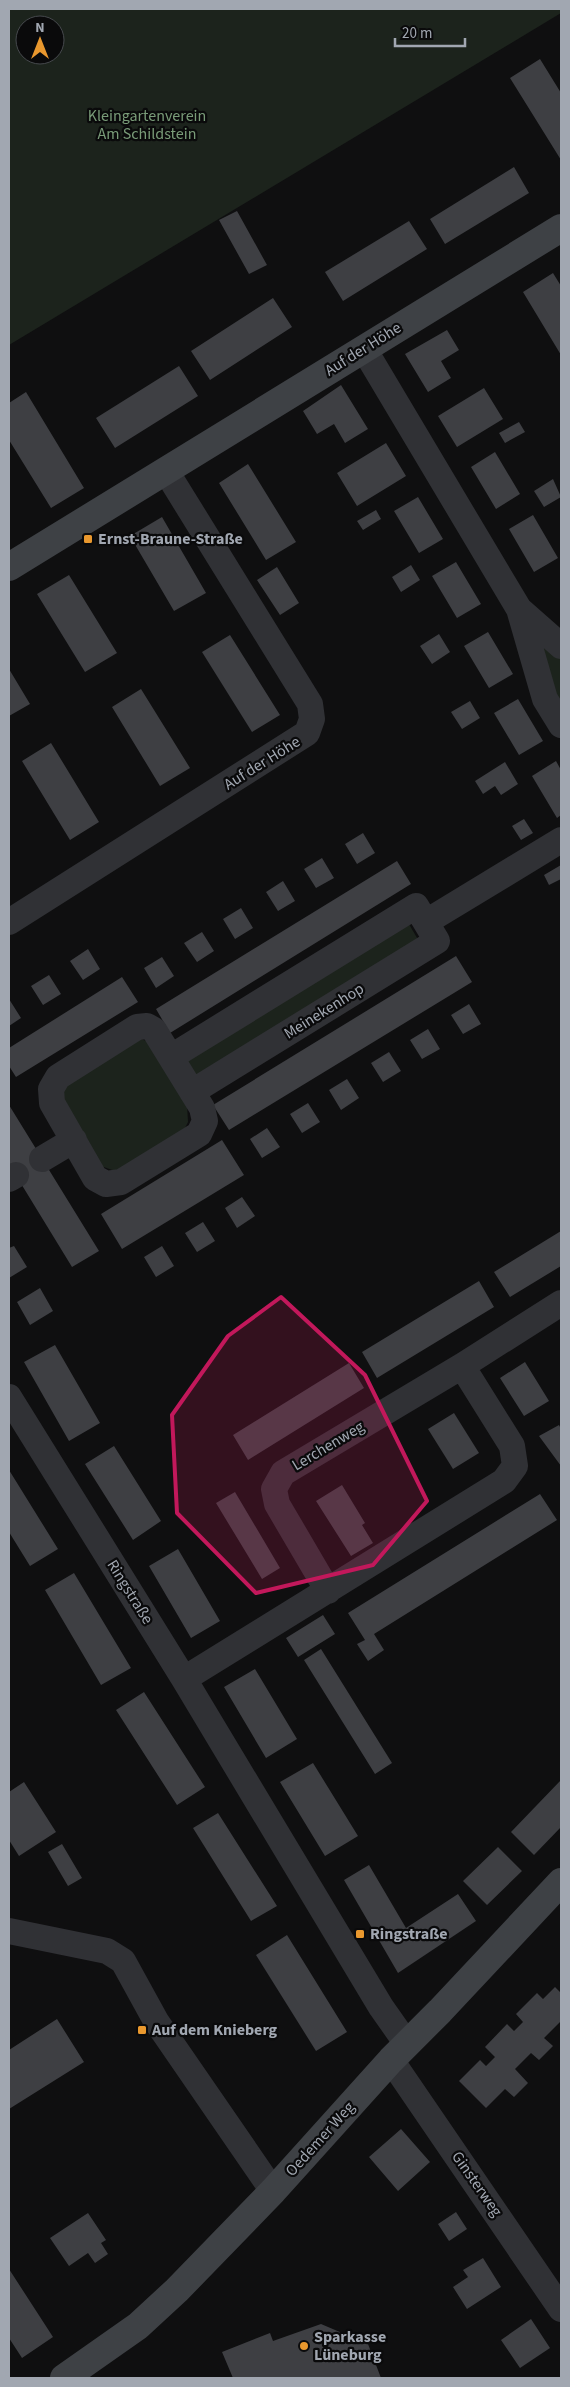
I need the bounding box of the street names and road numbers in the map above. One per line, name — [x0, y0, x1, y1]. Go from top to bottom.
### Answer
street label: Auf der Höhe — [320, 317, 406, 381]
street label: Auf der Höhe — [219, 731, 305, 795]
street label: Meinekenhop — [280, 978, 368, 1044]
street label: Lerchenweg — [288, 1416, 368, 1476]
street label: Ringstraße — [102, 1556, 158, 1628]
street label: Oedemer Weg — [280, 2097, 360, 2181]
street label: Ginsterweg — [446, 2147, 508, 2221]

